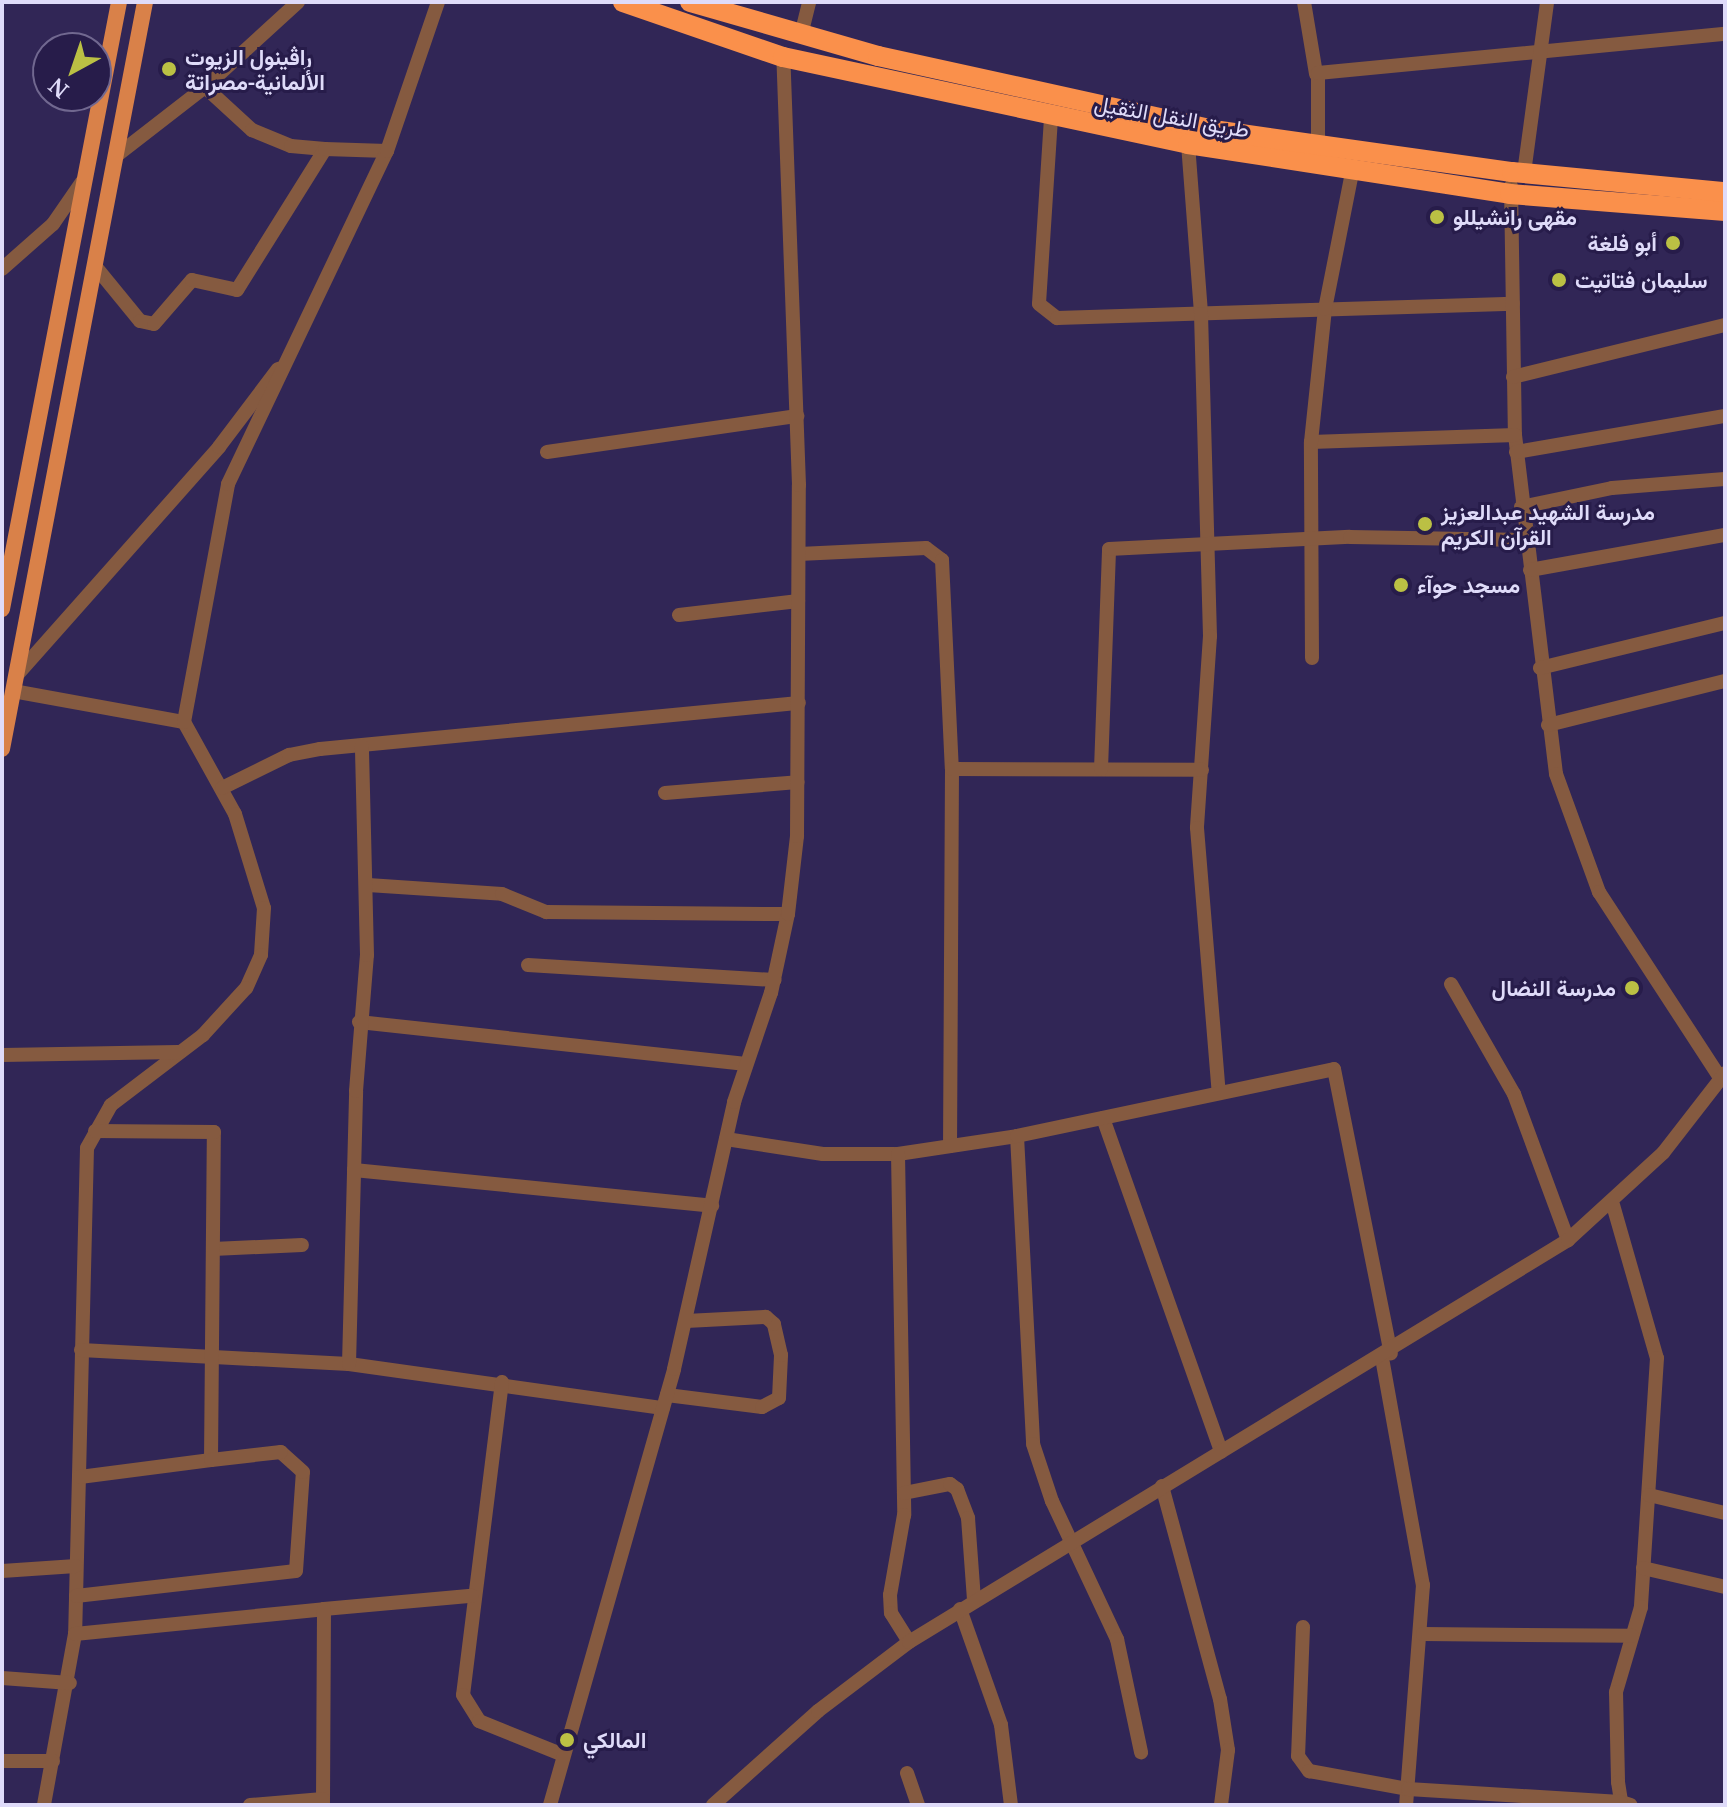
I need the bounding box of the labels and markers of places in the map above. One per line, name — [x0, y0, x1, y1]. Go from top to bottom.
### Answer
place label: راڤينول الزيوت الألمانية-مصراتة — [185, 43, 325, 94]
marker: راڤينول الزيوت الألمانية-مصراتة — [160, 60, 178, 78]
place label: مقهى رانشيللو — [1453, 204, 1577, 230]
marker: مقهى رانشيللو — [1428, 208, 1446, 226]
place label: أبو فلغة — [1587, 230, 1657, 256]
marker: أبو فلغة — [1664, 234, 1682, 252]
place label: سليمان فتاتيت — [1575, 267, 1708, 293]
marker: سليمان فتاتيت — [1550, 271, 1568, 289]
place label: مدرسة الشهيد عبدالعزيز القرآن الكريم — [1441, 498, 1655, 550]
marker: مدرسة الشهيد عبدالعزيز القرآن الكريم — [1416, 515, 1434, 533]
place label: مسجد حوآء — [1417, 572, 1520, 598]
marker: مسجد حوآء — [1392, 576, 1410, 594]
place label: مدرسة النضال — [1492, 975, 1616, 1001]
marker: مدرسة النضال — [1623, 979, 1641, 997]
place label: المالكي — [583, 1727, 646, 1753]
marker: المالكي — [558, 1731, 576, 1749]

